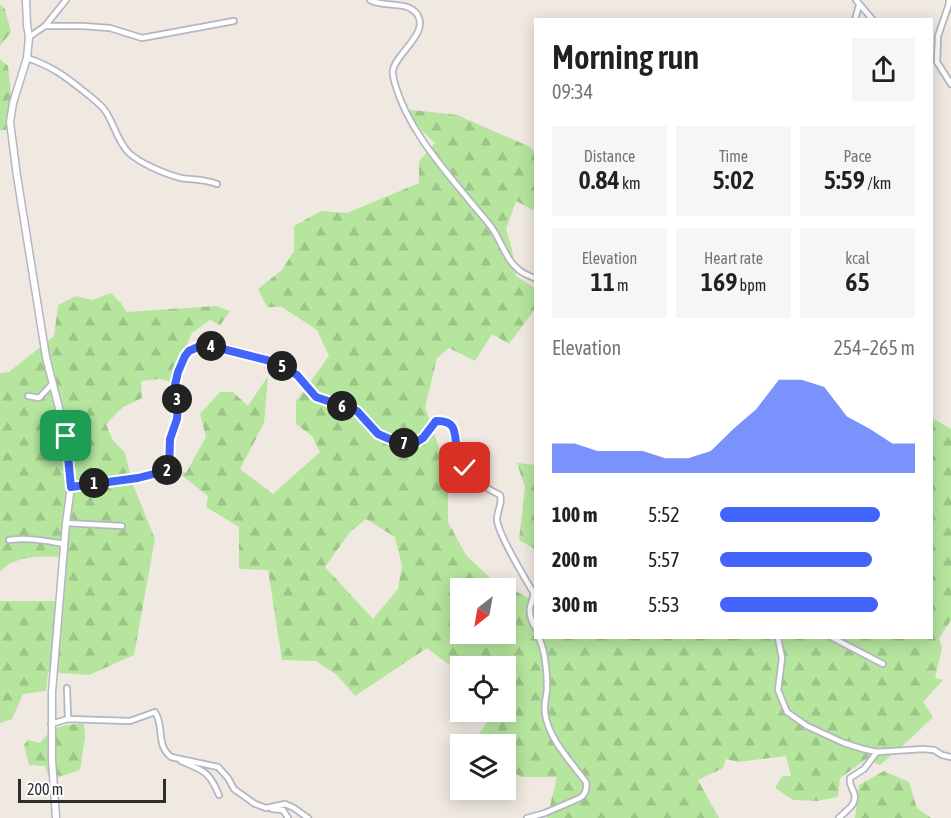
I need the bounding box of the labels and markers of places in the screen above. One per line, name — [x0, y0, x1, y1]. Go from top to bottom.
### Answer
pin: 4 — [196, 331, 226, 361]
pin: 5 — [267, 351, 297, 381]
pin: 3 — [162, 384, 192, 414]
pin: 6 — [327, 391, 357, 421]
pin — [40, 410, 91, 461]
pin: 7 — [389, 428, 419, 458]
pin — [439, 442, 490, 493]
pin: 2 — [152, 455, 182, 485]
pin: 1 — [79, 468, 109, 498]

